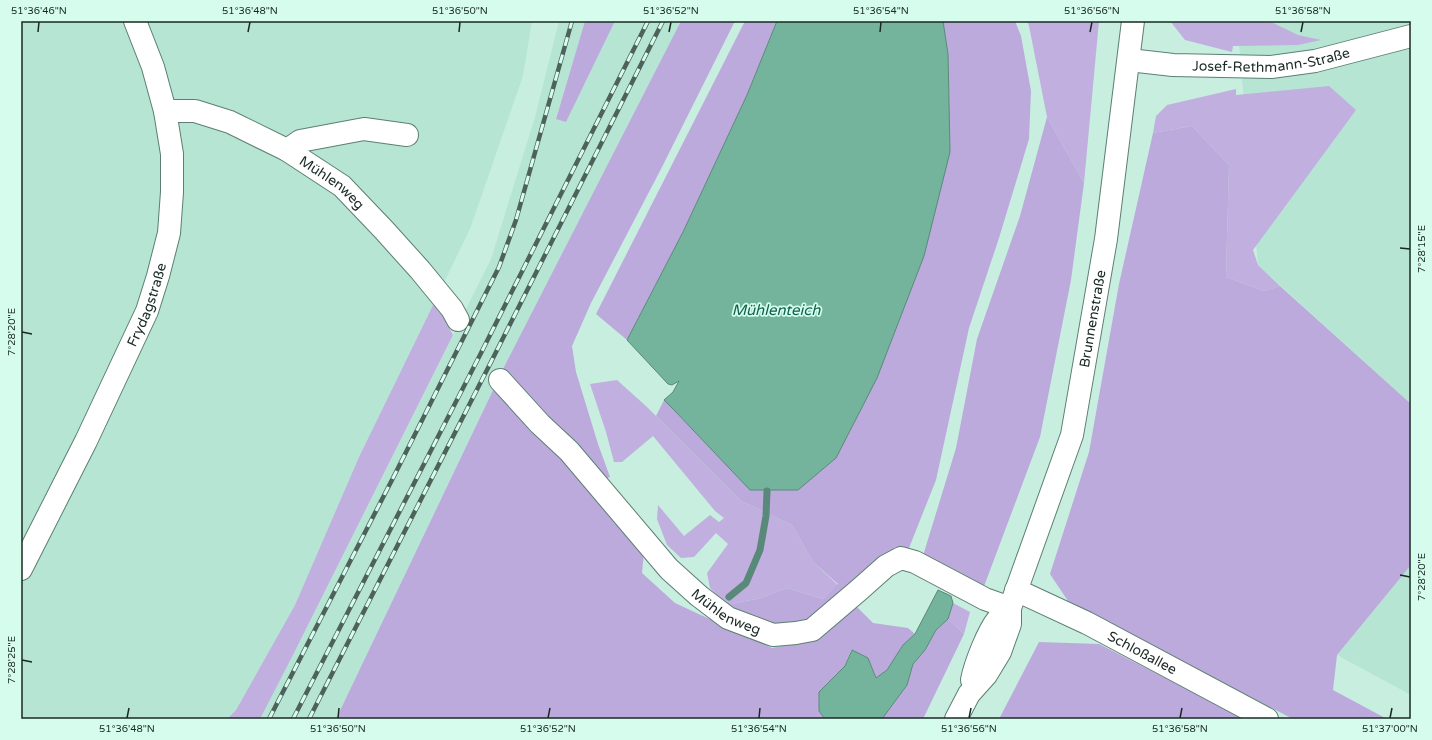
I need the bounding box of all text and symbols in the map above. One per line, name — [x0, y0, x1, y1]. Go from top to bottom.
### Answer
text: 51°36'46"N — [11, 5, 67, 17]
text: 51°36'48"N — [222, 5, 278, 17]
text: 51°36'50"N — [432, 5, 488, 17]
text: 51°36'52"N — [643, 5, 699, 17]
text: 51°36'54"N — [853, 5, 909, 17]
text: 51°36'56"N — [1064, 5, 1120, 17]
text: 51°36'58"N — [1275, 5, 1331, 17]
street label: Josef-Rethmann-Straße — [1192, 44, 1352, 76]
street label: Mühlenweg — [296, 152, 368, 213]
text: 7°28'15"E — [1416, 225, 1428, 273]
street label: Frydagstraße — [123, 261, 170, 349]
street label: Brunnenstraße — [1075, 269, 1109, 369]
water label: Mühlenteich — [732, 301, 821, 319]
text: 7°28'20"E — [6, 308, 18, 356]
text: 7°28'20"E — [1416, 553, 1428, 601]
street label: Mühlenweg — [688, 585, 763, 638]
street label: Schloßallee — [1105, 627, 1180, 678]
text: 7°28'25"E — [6, 636, 18, 684]
text: 51°36'48"N — [99, 723, 155, 735]
text: 51°36'50"N — [310, 723, 366, 735]
text: 51°36'52"N — [520, 723, 576, 735]
text: 51°36'54"N — [731, 723, 787, 735]
text: 51°36'56"N — [941, 723, 997, 735]
text: 51°36'58"N — [1152, 723, 1208, 735]
text: 51°37'00"N — [1362, 723, 1418, 735]

